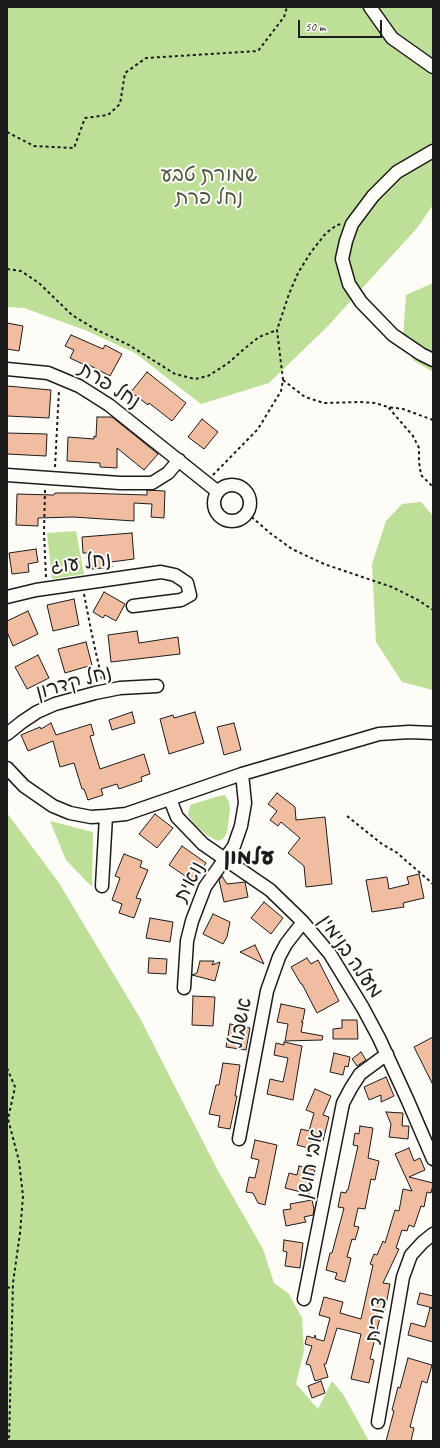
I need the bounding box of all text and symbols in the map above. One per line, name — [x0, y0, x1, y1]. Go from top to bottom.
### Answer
scale bar — [300, 12, 384, 38]
text: 50 m — [305, 19, 325, 35]
park label: שמורת טבע נחל פרת — [161, 164, 257, 211]
street label: נחל פרת — [74, 358, 144, 414]
street label: נחל עוג — [49, 548, 113, 580]
street label: נחל קדרון — [33, 661, 115, 705]
district label: עלמון — [224, 845, 274, 871]
street label: נואית — [170, 858, 210, 906]
street label: מעלה בנימין — [313, 911, 387, 1003]
street label: אשבול — [224, 996, 258, 1050]
street label: אבי חושן — [292, 1127, 330, 1201]
street label: צורית — [361, 1295, 393, 1345]

